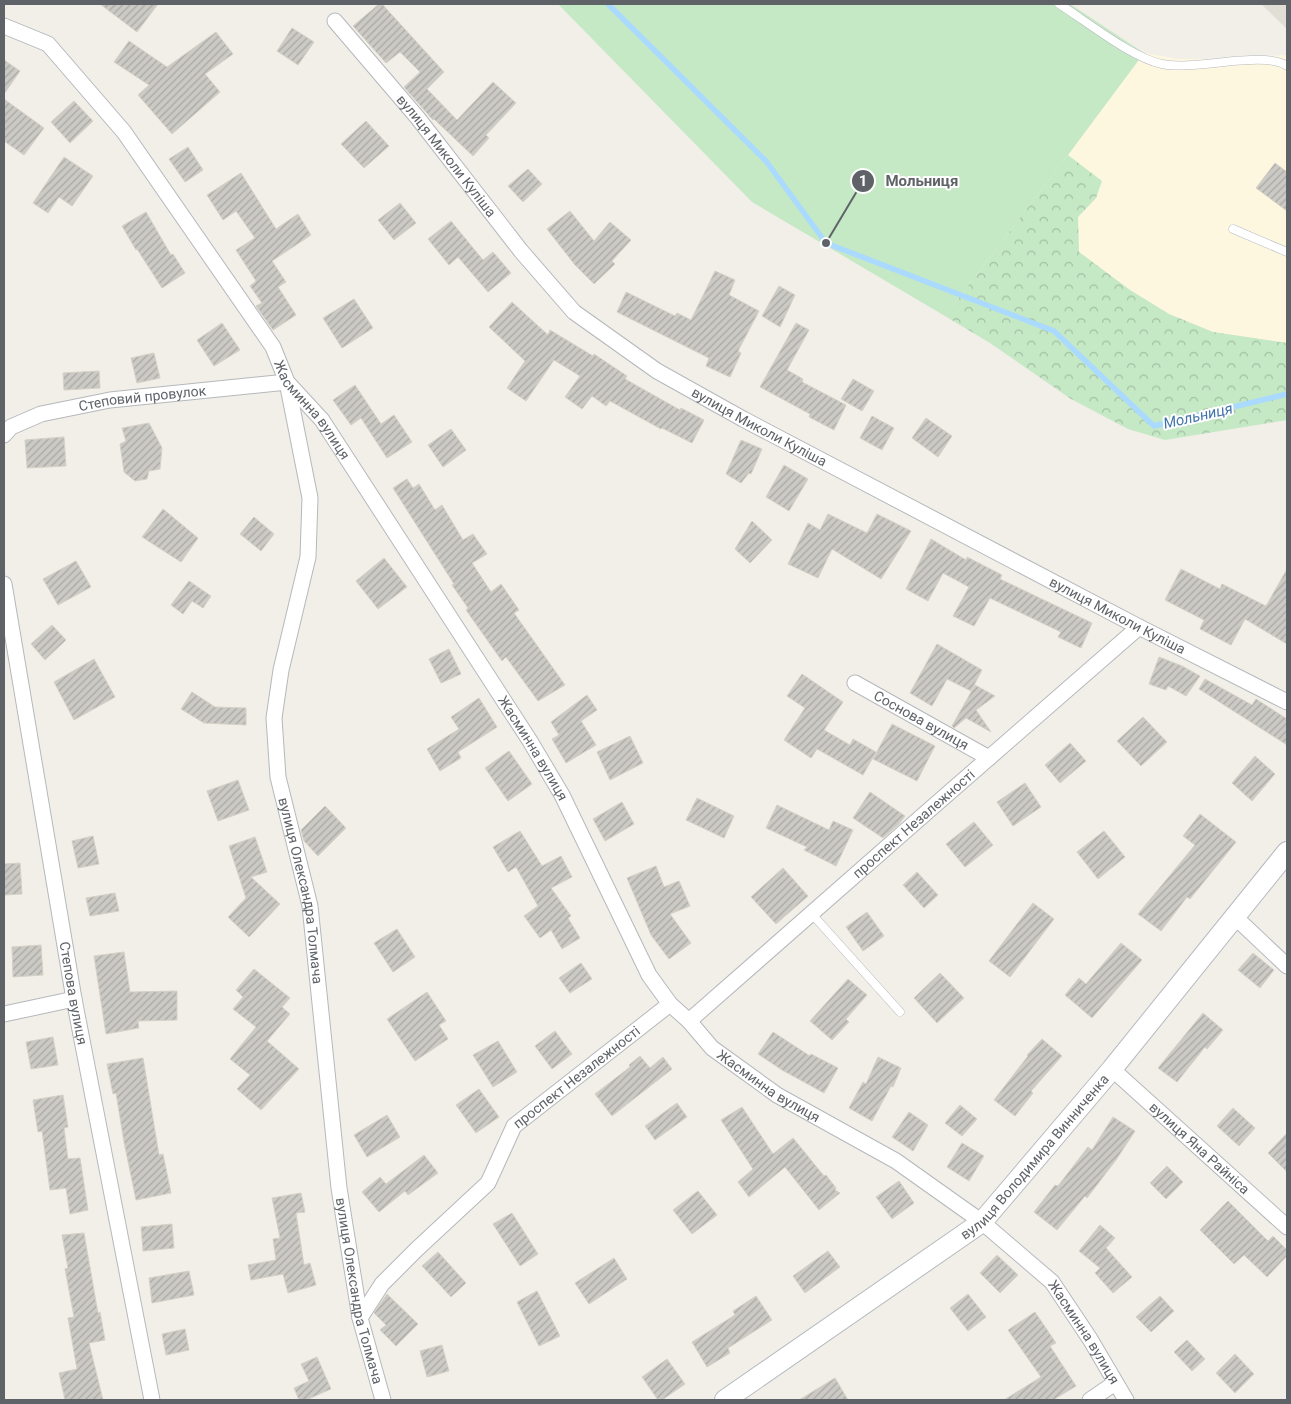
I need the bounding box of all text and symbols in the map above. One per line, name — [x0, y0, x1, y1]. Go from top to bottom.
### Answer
street label: вулиця Миколи Куліша — [394, 92, 499, 220]
callout: Мольниця — [851, 166, 969, 196]
text: 1 — [859, 172, 867, 190]
text: Мольниця — [885, 172, 959, 190]
street label: Жасминна вулиця — [271, 358, 353, 462]
street label: Степовий провулок — [77, 382, 207, 414]
street label: вулиця Миколи Куліша — [689, 384, 829, 470]
water label: Мольниця — [1162, 399, 1234, 433]
street label: вулиця Миколи Куліша — [1047, 574, 1188, 657]
street label: Соснова вулиця — [871, 687, 972, 753]
street label: Жасминна вулиця — [495, 693, 571, 803]
street label: проспект Незалежності — [849, 766, 978, 881]
street label: вулиця Олександра Толмача — [275, 796, 326, 985]
street label: Степова вулиця — [56, 940, 91, 1046]
street label: проспект Незалежності — [510, 1023, 643, 1132]
street label: Жасминна вулиця — [714, 1046, 823, 1125]
street label: вулиця Володимира Винниченка — [957, 1071, 1112, 1243]
street label: вулиця Яна Райніса — [1146, 1099, 1253, 1197]
street label: вулиця Олександра Толмача — [333, 1197, 386, 1386]
street label: Жасминна вулиця — [1045, 1277, 1123, 1387]

